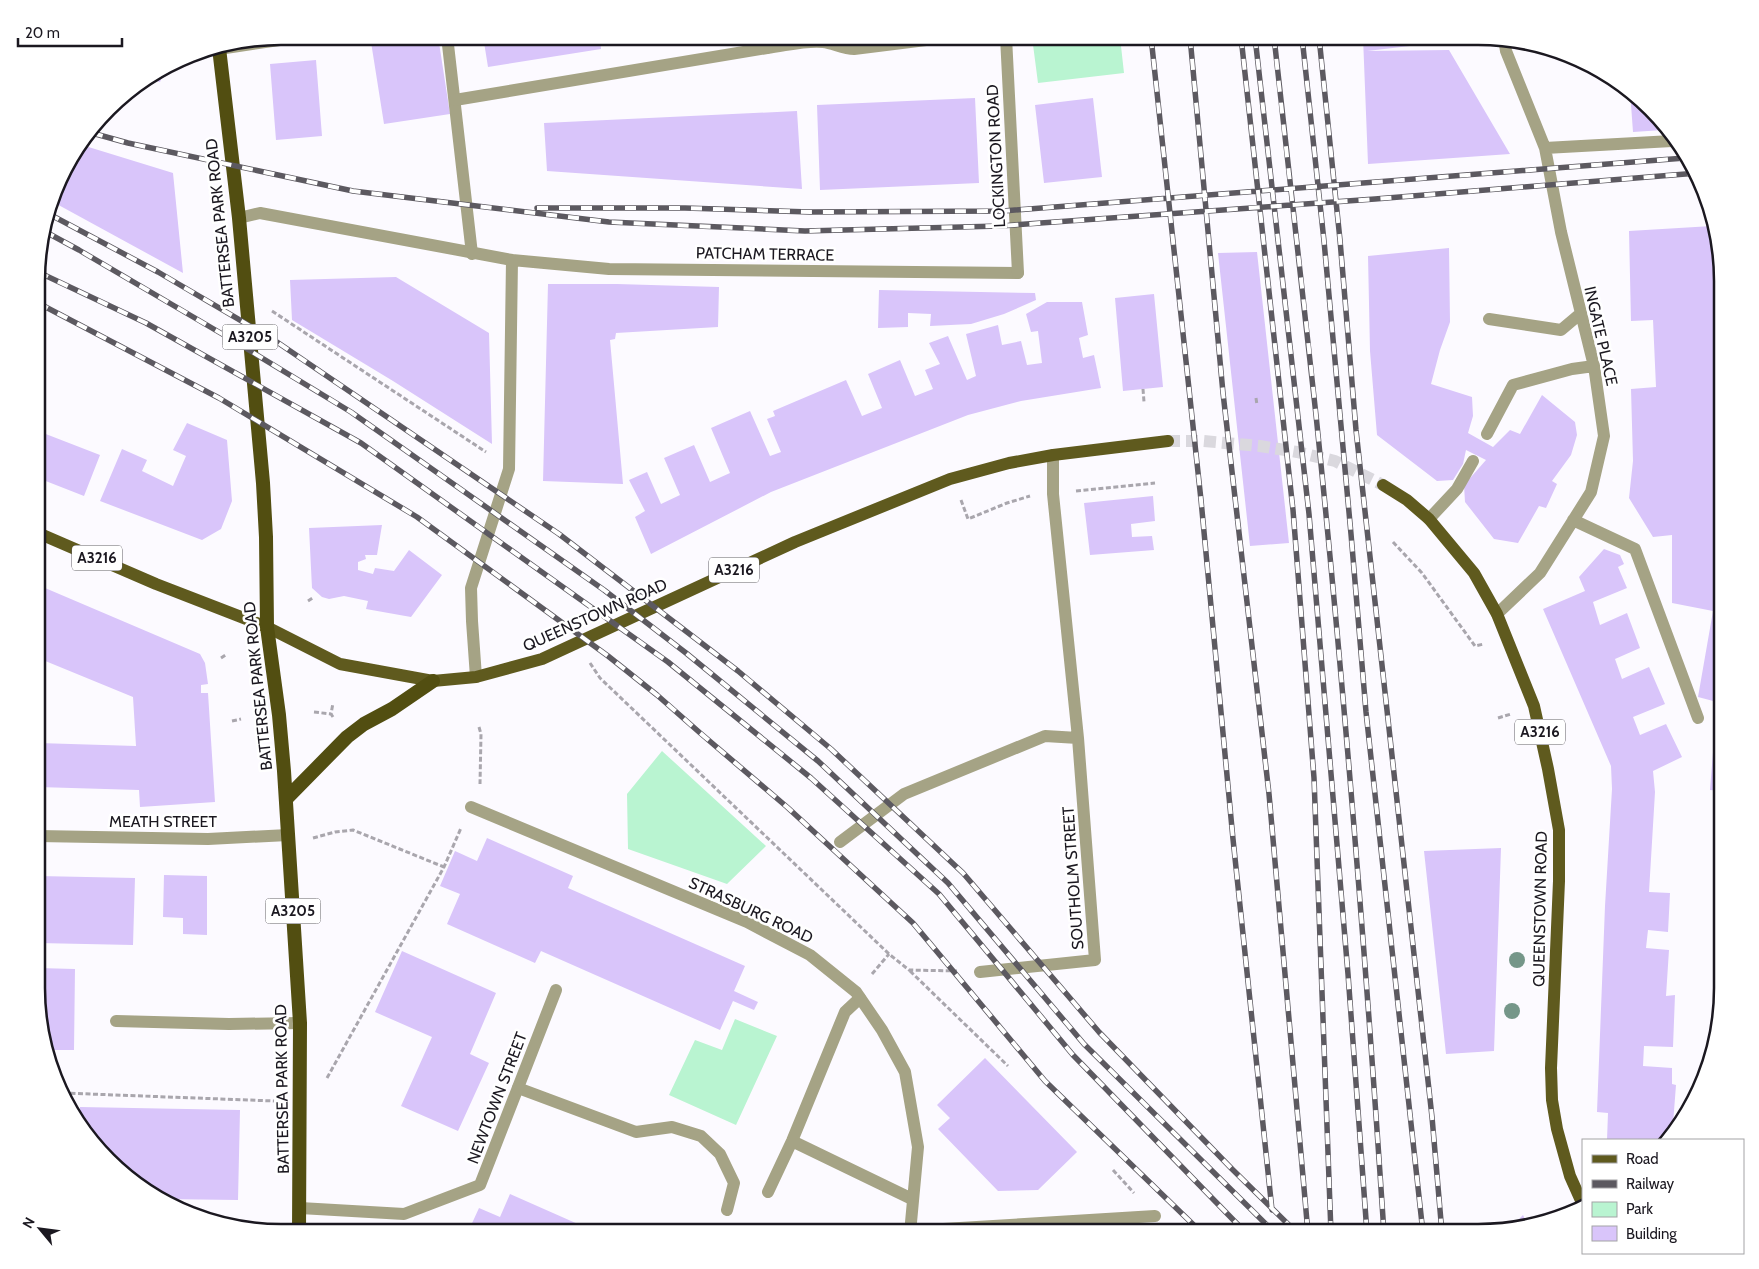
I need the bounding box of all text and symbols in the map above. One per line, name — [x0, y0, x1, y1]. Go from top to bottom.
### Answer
scale bar — [18, 15, 121, 47]
text: 20 m — [25, 24, 60, 42]
street label: LOCKINGTON ROAD — [983, 84, 1009, 228]
street label: BATTERSEA PARK ROAD — [202, 138, 238, 308]
street label: PATCHAM TERRACE — [696, 243, 834, 265]
street label: INGATE PLACE — [1580, 284, 1622, 388]
road number: A3205 — [222, 324, 278, 350]
road number: A3216 — [72, 546, 122, 570]
road number: A3216 — [709, 558, 759, 582]
street label: QUEENSTOWN ROAD — [520, 575, 670, 655]
street label: BATTERSEA PARK ROAD — [240, 601, 276, 771]
road number: A3216 — [1515, 720, 1565, 744]
street label: SOUTHOLM STREET — [1058, 805, 1087, 950]
street label: MEATH STREET — [109, 812, 217, 831]
street label: QUEENSTOWN ROAD — [1529, 831, 1551, 987]
street label: STRASBURG ROAD — [686, 873, 816, 947]
road number: A3205 — [266, 898, 320, 924]
street label: BATTERSEA PARK ROAD — [271, 1004, 293, 1174]
street label: NEWTOWN STREET — [463, 1029, 531, 1166]
legend — [1582, 1139, 1744, 1254]
text: Road — [1626, 1150, 1659, 1168]
text: Railway — [1626, 1175, 1675, 1193]
text: Park — [1626, 1200, 1653, 1218]
north arrow — [15, 1204, 65, 1254]
text: N — [18, 1214, 39, 1231]
text: Building — [1626, 1225, 1677, 1243]

